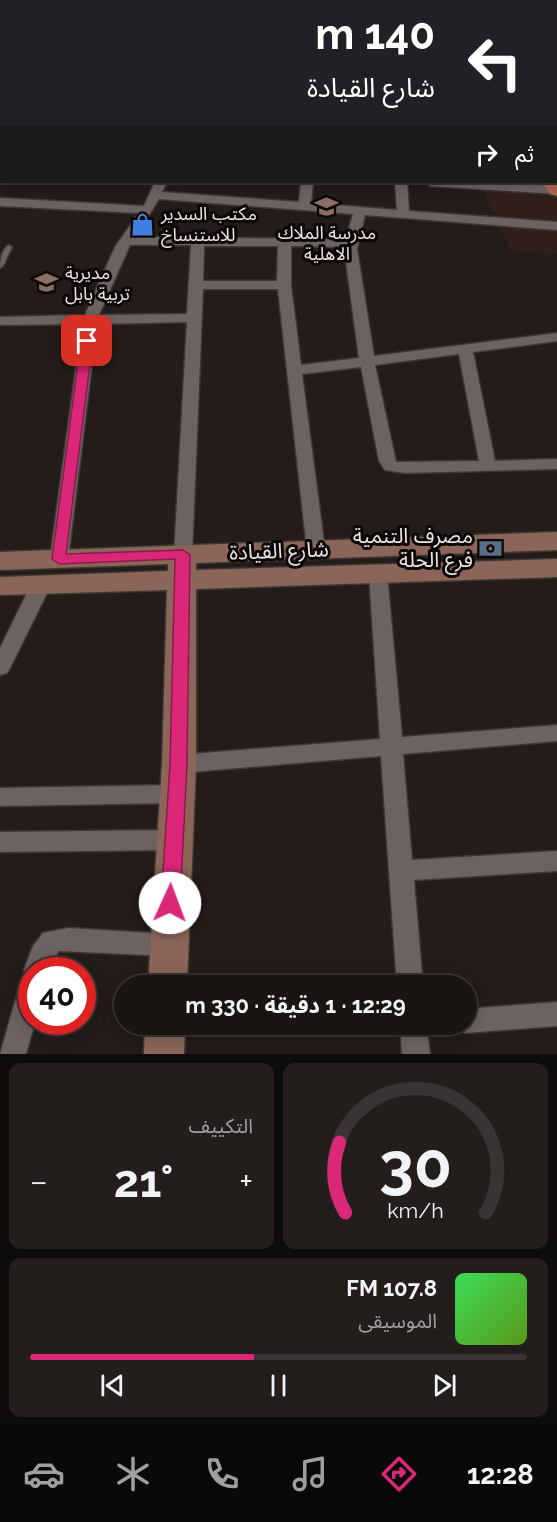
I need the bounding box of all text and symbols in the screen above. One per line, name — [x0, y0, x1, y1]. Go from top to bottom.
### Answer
text: 140 m — [315, 10, 435, 59]
icon: left — [456, 24, 534, 102]
text: شارع القيادة — [307, 72, 435, 103]
icon: right — [470, 138, 503, 171]
text: ثم — [515, 141, 534, 167]
school or university icon: مدرسة الملاك الاهلية — [314, 194, 340, 220]
place label: مكتب السدير للاستنساخ — [160, 203, 257, 248]
shop icon: مكتب السدير للاستنساخ — [130, 211, 156, 237]
place label: مدرسة الملاك الاهلية — [278, 222, 376, 264]
place label: مديرية تربية بابل — [65, 262, 130, 305]
school or university icon: مديرية تربية بابل — [34, 270, 60, 296]
pin — [61, 315, 112, 366]
icon: arrive — [70, 324, 103, 357]
place label: مصرف التنمية فرع الحلة — [353, 523, 473, 575]
bank icon: مصرف التنمية فرع الحلة — [478, 535, 504, 561]
street label: شارع القيادة — [229, 536, 329, 568]
position arrow — [138, 871, 202, 935]
speed limit sign: 40 — [18, 957, 96, 1035]
text: 12:29 · 1 دقيقة · 330 m — [185, 992, 406, 1018]
text: التكييف — [189, 1114, 253, 1138]
text: 30 — [379, 1128, 452, 1202]
text: 21° — [114, 1155, 173, 1208]
text: − — [30, 1162, 48, 1201]
text: + — [239, 1162, 253, 1201]
text: km/h — [387, 1198, 444, 1223]
text: 107.8 FM — [346, 1275, 437, 1301]
text: الموسيقى — [358, 1309, 437, 1333]
icon: previous — [96, 1369, 129, 1402]
icon: pause — [262, 1369, 295, 1402]
icon: next — [428, 1369, 461, 1402]
icon: car — [23, 1453, 65, 1495]
icon: climate — [112, 1453, 154, 1495]
icon: phone — [201, 1453, 243, 1495]
icon: music — [289, 1453, 331, 1495]
icon: directions — [378, 1453, 420, 1495]
text: 12:28 — [467, 1459, 534, 1490]

